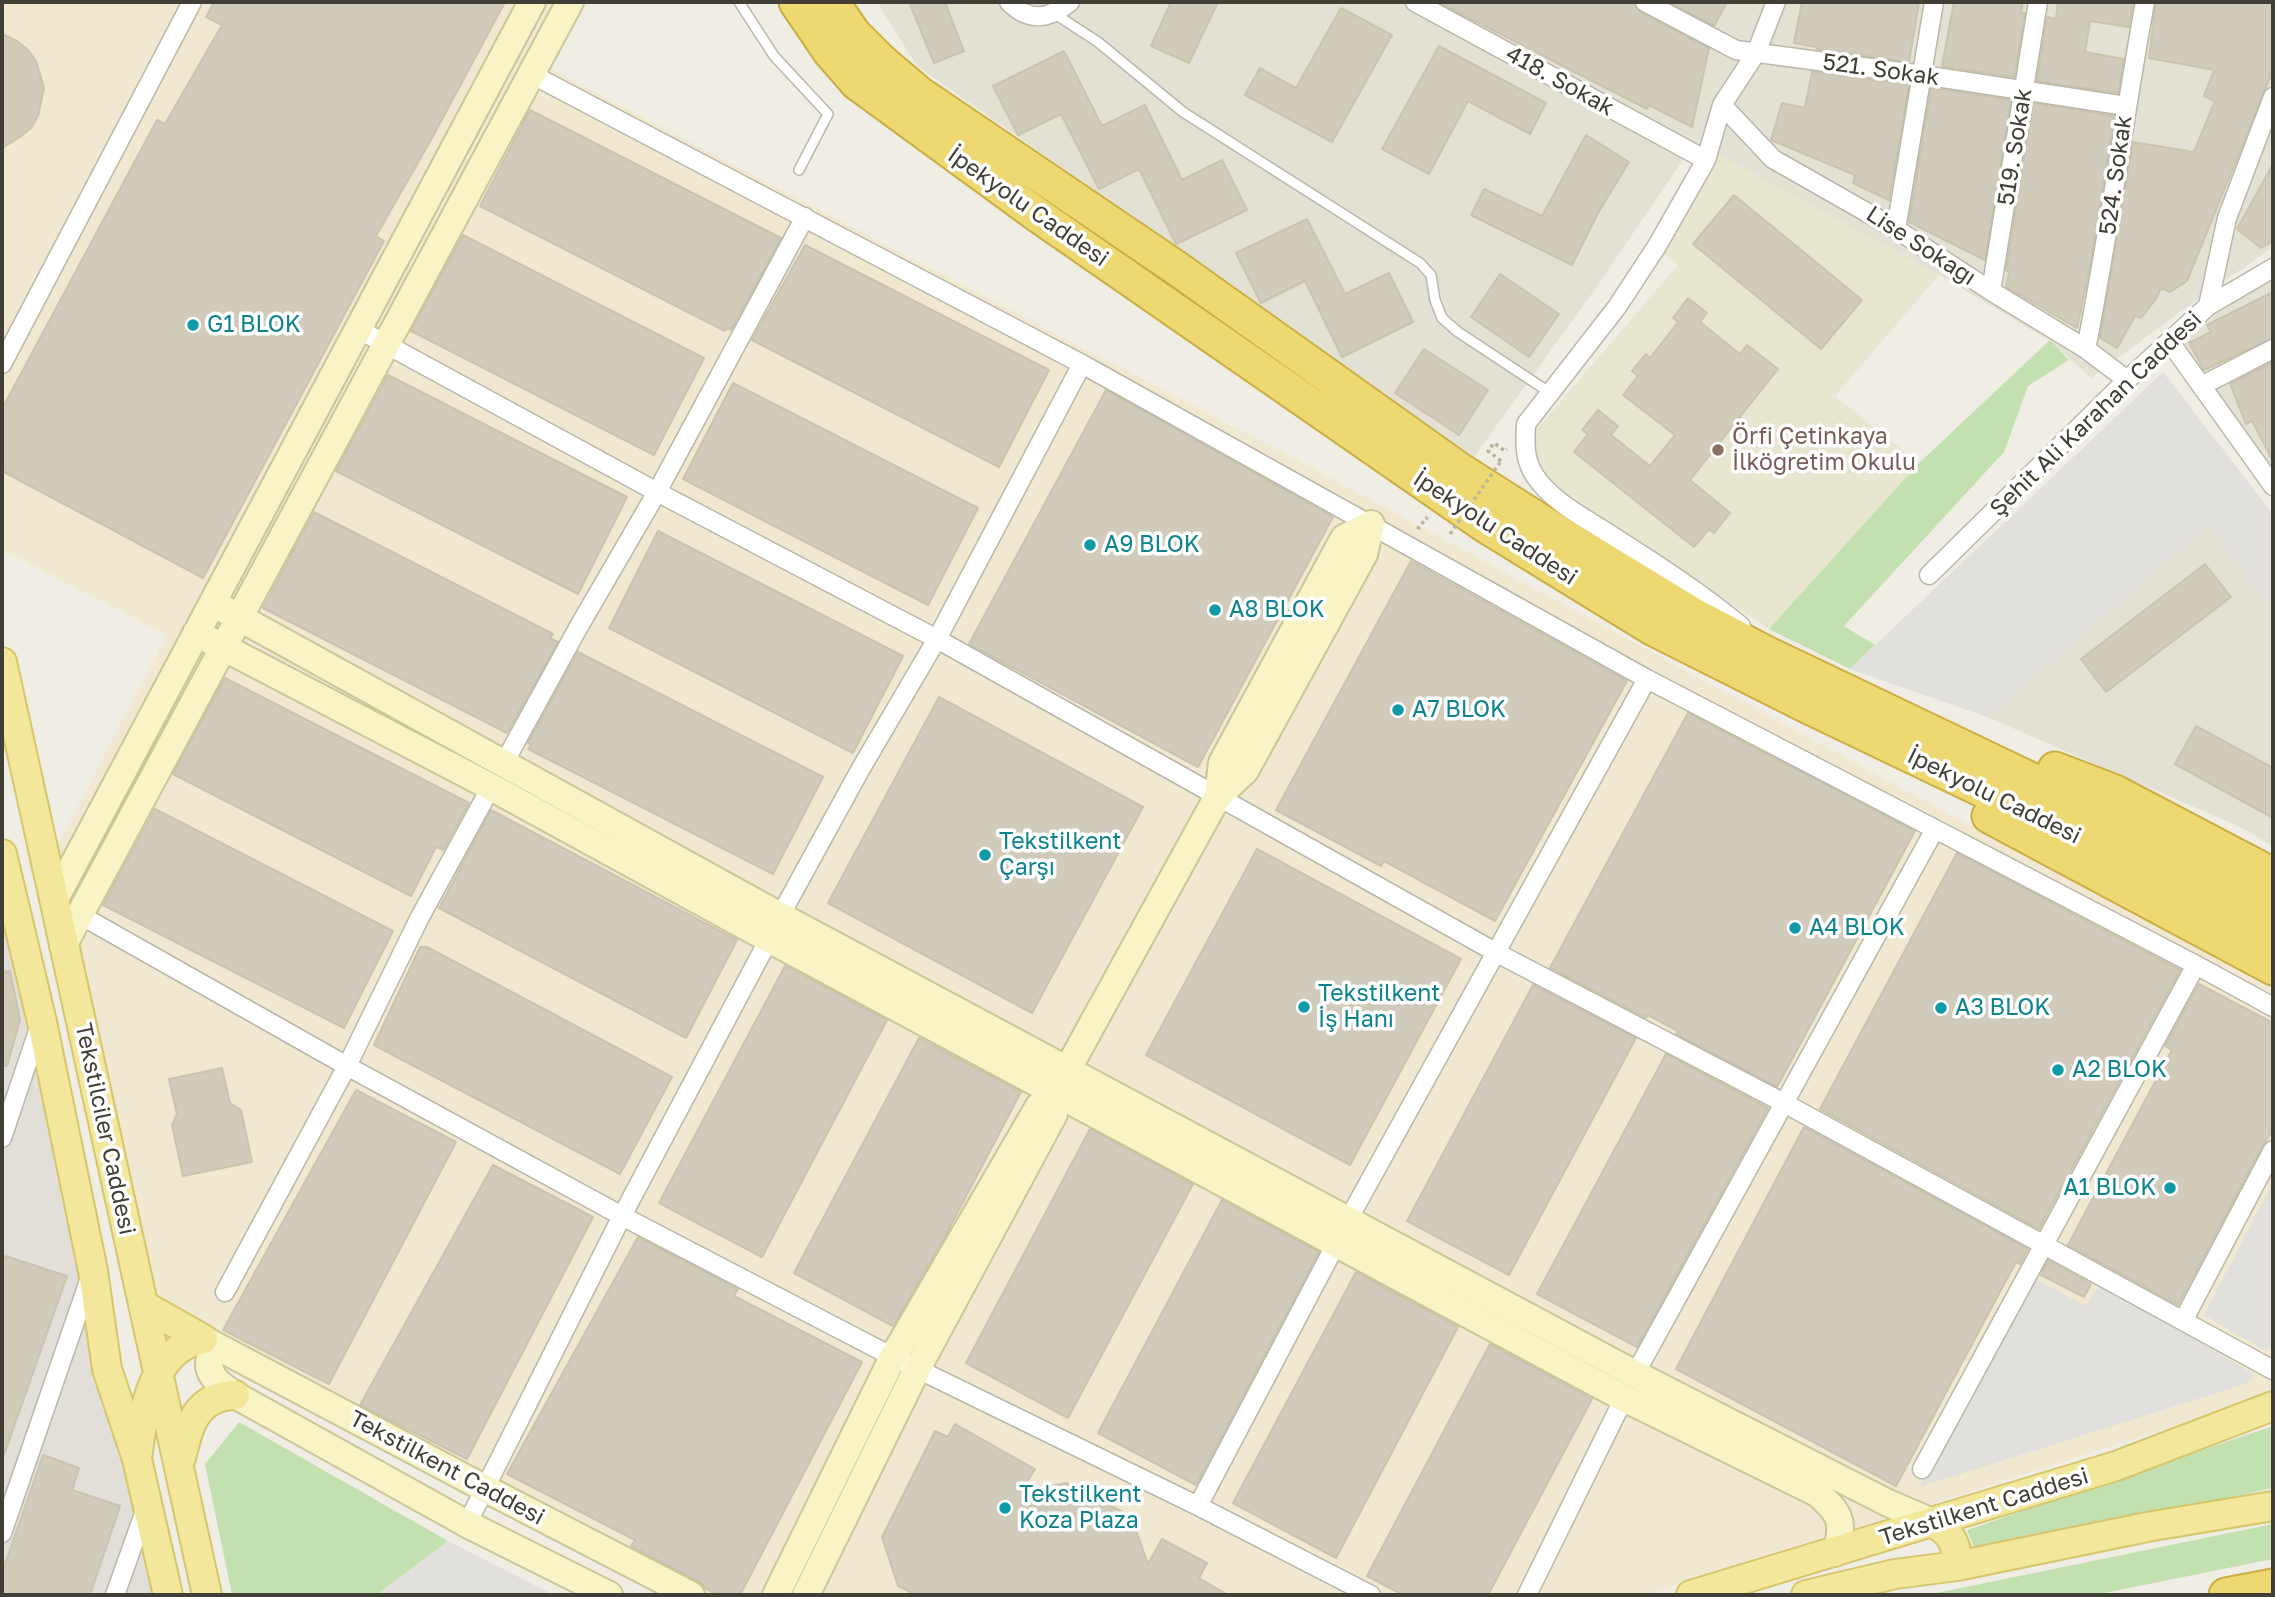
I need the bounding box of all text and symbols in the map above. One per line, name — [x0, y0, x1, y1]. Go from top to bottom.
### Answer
street label: 418. Sokak — [1501, 40, 1619, 122]
street label: 521. Sokak — [1821, 48, 1941, 92]
street label: 519. Sokak — [1992, 86, 2038, 208]
street label: 524. Sokak — [2094, 113, 2138, 237]
street label: İpekyolu Caddesi — [942, 141, 1114, 273]
street label: Lise Sokağı — [1861, 200, 1981, 292]
street label: Şehit Ali Karahan Caddesi — [1984, 306, 2208, 522]
place label: G1 BLOK — [207, 311, 301, 339]
marker: G1 BLOK — [185, 317, 201, 333]
place label: Örfi Çetinkaya İlköğretim Okulu — [1732, 423, 1916, 477]
marker: Örfi Çetinkaya İlköğretim Okulu — [1710, 442, 1726, 458]
street label: İpekyolu Caddesi — [1408, 465, 1582, 591]
place label: A9 BLOK — [1104, 531, 1200, 559]
marker: A9 BLOK — [1082, 537, 1098, 553]
place label: A8 BLOK — [1229, 596, 1325, 624]
marker: A8 BLOK — [1207, 602, 1223, 618]
place label: A7 BLOK — [1412, 696, 1506, 724]
marker: A7 BLOK — [1390, 702, 1406, 718]
street label: İpekyolu Caddesi — [1903, 742, 2085, 850]
place label: Tekstilkent Çarşı — [999, 828, 1121, 882]
marker: Tekstilkent Çarşı — [977, 847, 993, 863]
place label: A4 BLOK — [1809, 914, 1905, 942]
marker: A4 BLOK — [1787, 920, 1803, 936]
place label: Tekstilkent İş Hanı — [1318, 980, 1440, 1034]
place label: A3 BLOK — [1955, 994, 2050, 1022]
marker: Tekstilkent İş Hanı — [1296, 999, 1312, 1015]
marker: A3 BLOK — [1933, 1000, 1949, 1016]
street label: Tekstilciler Caddesi — [69, 1021, 141, 1237]
place label: A2 BLOK — [2072, 1056, 2167, 1084]
marker: A2 BLOK — [2050, 1062, 2066, 1078]
place label: A1 BLOK — [2063, 1174, 2156, 1202]
marker: A1 BLOK — [2162, 1180, 2178, 1196]
street label: Tekstilkent Caddesi — [345, 1405, 549, 1531]
street label: Tekstilkent Caddesi — [1876, 1462, 2092, 1552]
place label: Tekstilkent Koza Plaza — [1019, 1481, 1141, 1535]
marker: Tekstilkent Koza Plaza — [997, 1500, 1013, 1516]

